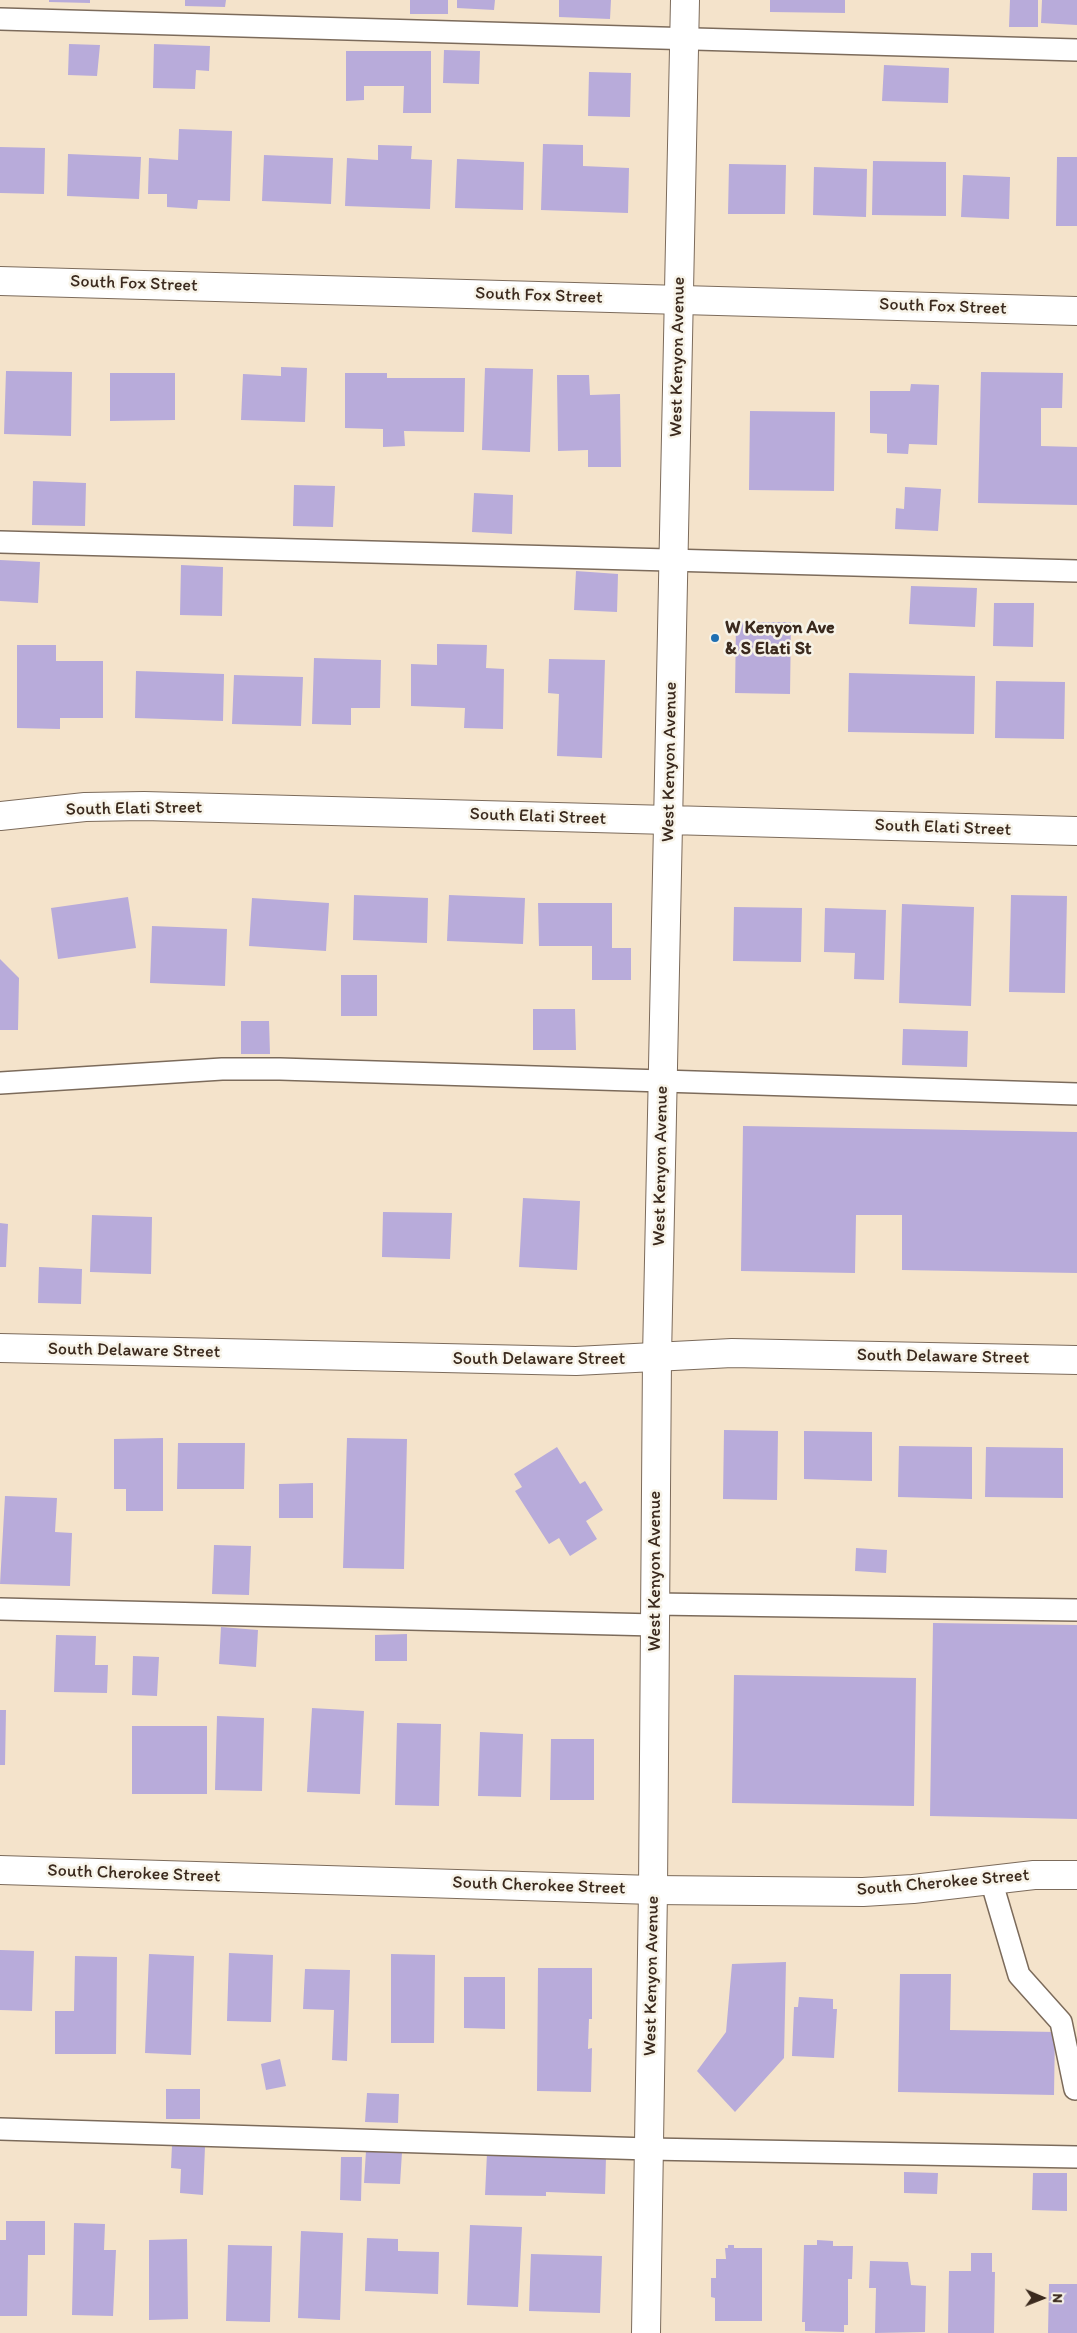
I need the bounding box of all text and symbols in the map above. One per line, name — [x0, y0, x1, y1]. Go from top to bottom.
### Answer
street label: South Fox Street — [70, 271, 198, 297]
street label: West Kenyon Avenue — [666, 277, 690, 437]
street label: South Fox Street — [475, 283, 603, 309]
street label: South Fox Street — [879, 294, 1007, 320]
place label: W Kenyon Ave & S Elati St — [725, 617, 835, 660]
marker: W Kenyon Ave & S Elati St — [709, 632, 721, 644]
street label: West Kenyon Avenue — [658, 682, 682, 842]
street label: South Elati Street — [66, 797, 202, 821]
street label: South Elati Street — [469, 804, 607, 830]
street label: South Elati Street — [874, 815, 1012, 841]
street label: West Kenyon Avenue — [649, 1086, 673, 1246]
street label: South Delaware Street — [48, 1339, 220, 1363]
street label: South Delaware Street — [857, 1345, 1029, 1369]
street label: South Delaware Street — [453, 1348, 625, 1370]
street label: West Kenyon Avenue — [644, 1491, 666, 1651]
street label: South Cherokee Street — [47, 1860, 221, 1888]
street label: South Cherokee Street — [856, 1865, 1030, 1901]
street label: South Cherokee Street — [452, 1872, 626, 1900]
street label: West Kenyon Avenue — [640, 1896, 664, 2056]
north arrow — [1017, 2273, 1067, 2323]
text: N — [1049, 2293, 1066, 2303]

